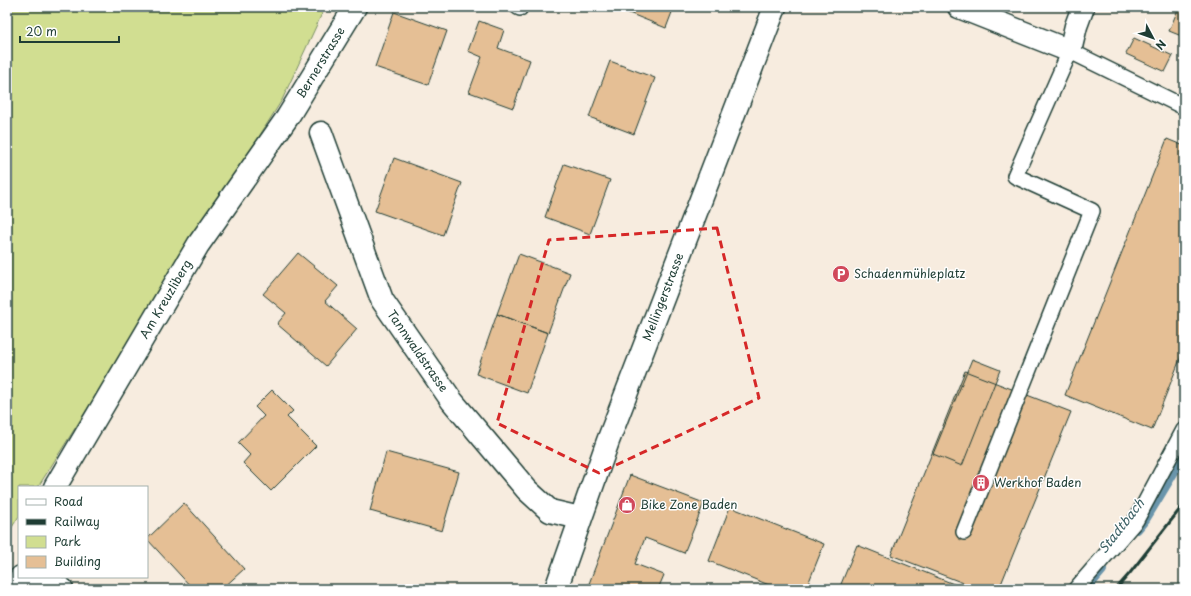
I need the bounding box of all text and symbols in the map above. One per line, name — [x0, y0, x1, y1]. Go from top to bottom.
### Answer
scale bar — [20, 18, 119, 44]
north arrow — [1133, 18, 1173, 58]
text: 20 m — [26, 22, 57, 40]
street label: Bernerstrasse — [291, 23, 349, 101]
text: N — [1151, 36, 1170, 54]
street label: Mellingerstrasse — [637, 250, 688, 344]
street label: Am Kreuzliberg — [135, 256, 195, 342]
parking icon: Schadenmühleplatz — [831, 264, 851, 284]
place label: Schadenmühleplatz — [854, 264, 966, 282]
street label: Tannwaldstrasse — [383, 306, 453, 395]
building icon: Werkhof Baden — [971, 473, 991, 493]
place label: Werkhof Baden — [994, 473, 1081, 491]
legend — [18, 486, 148, 578]
text: Road — [54, 492, 83, 510]
water label: Stadtbach — [1093, 494, 1148, 557]
shop icon: Bike Zone Baden — [617, 495, 637, 515]
place label: Bike Zone Baden — [640, 495, 738, 513]
text: Railway — [54, 512, 100, 530]
text: Park — [54, 532, 81, 550]
text: Building — [54, 552, 101, 570]

